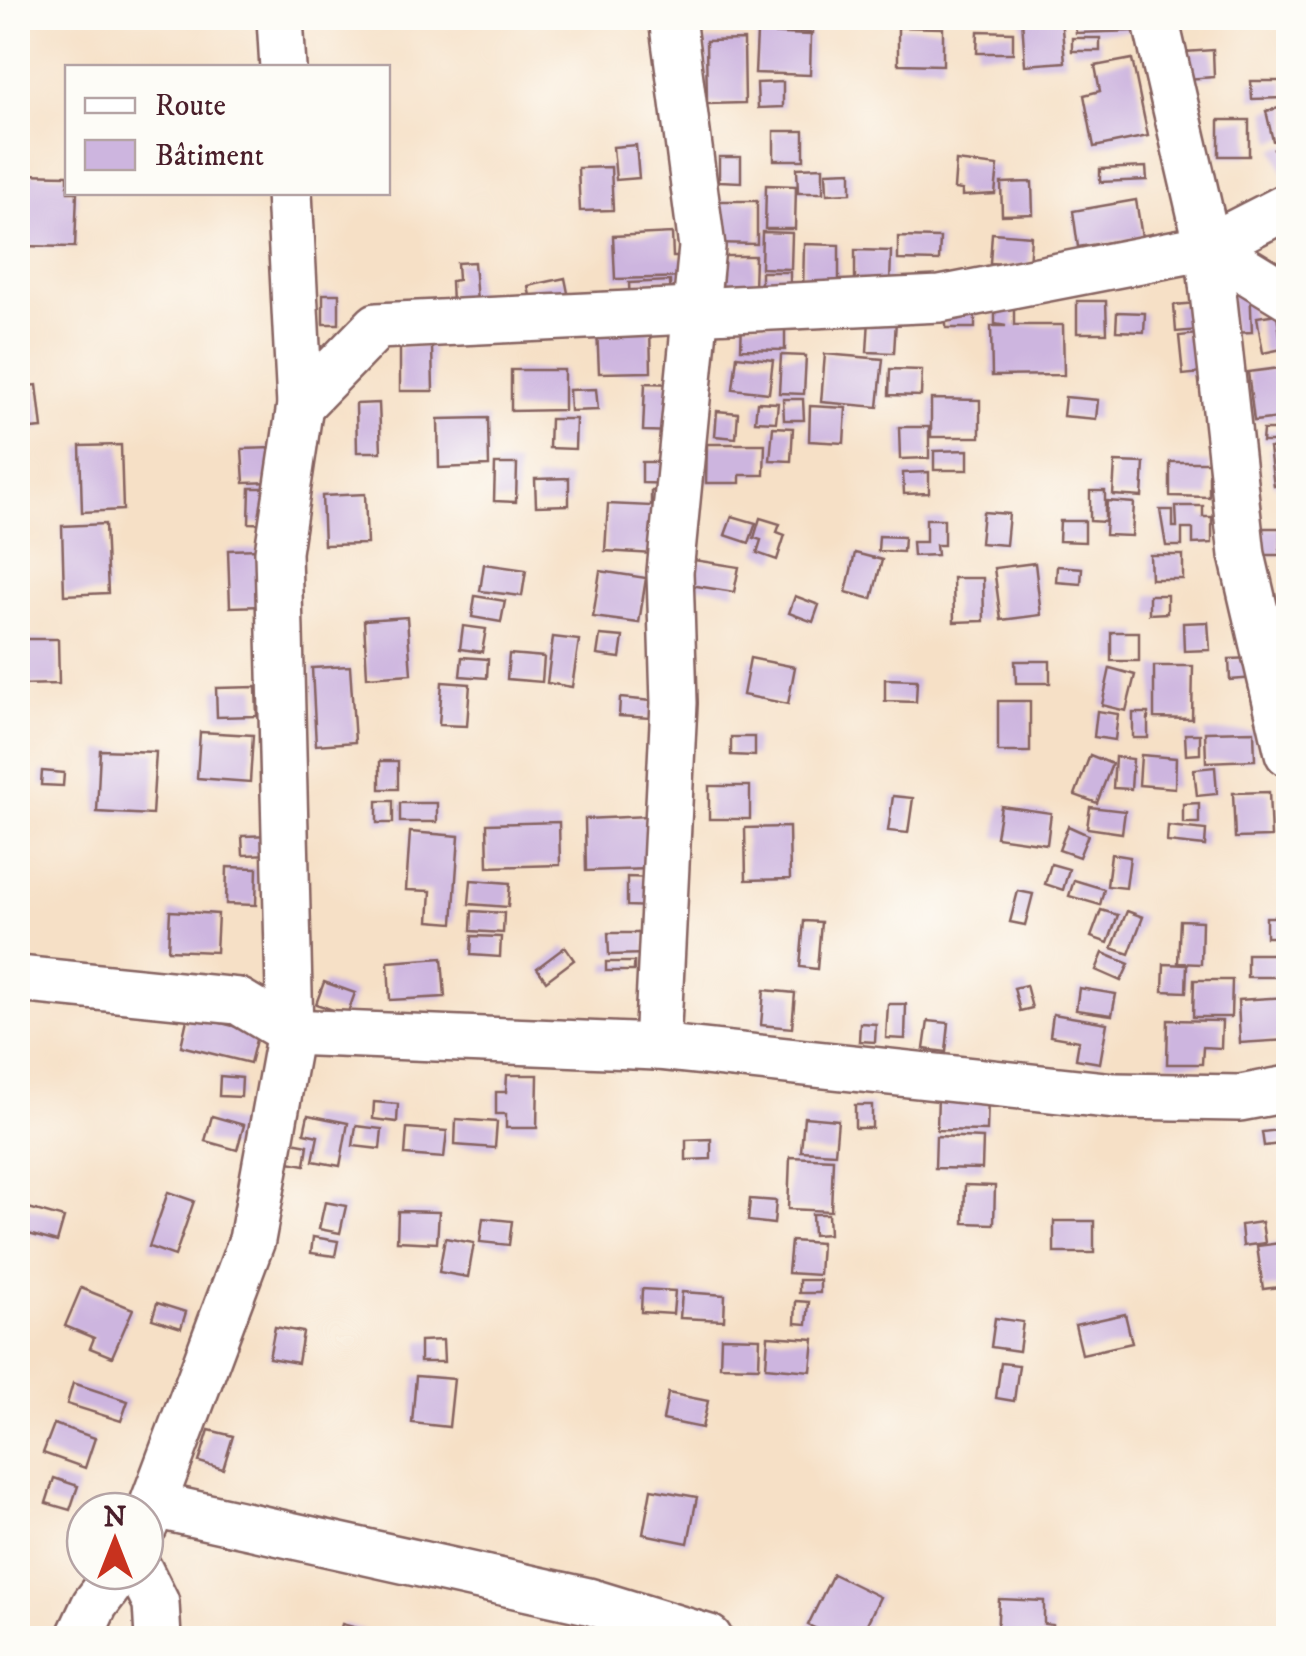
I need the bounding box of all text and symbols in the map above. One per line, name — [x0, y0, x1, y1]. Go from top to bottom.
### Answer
legend — [65, 65, 390, 195]
text: Route — [155, 88, 226, 125]
text: Bâtiment — [155, 138, 264, 175]
north arrow — [65, 1491, 165, 1591]
text: N — [104, 1500, 127, 1535]

